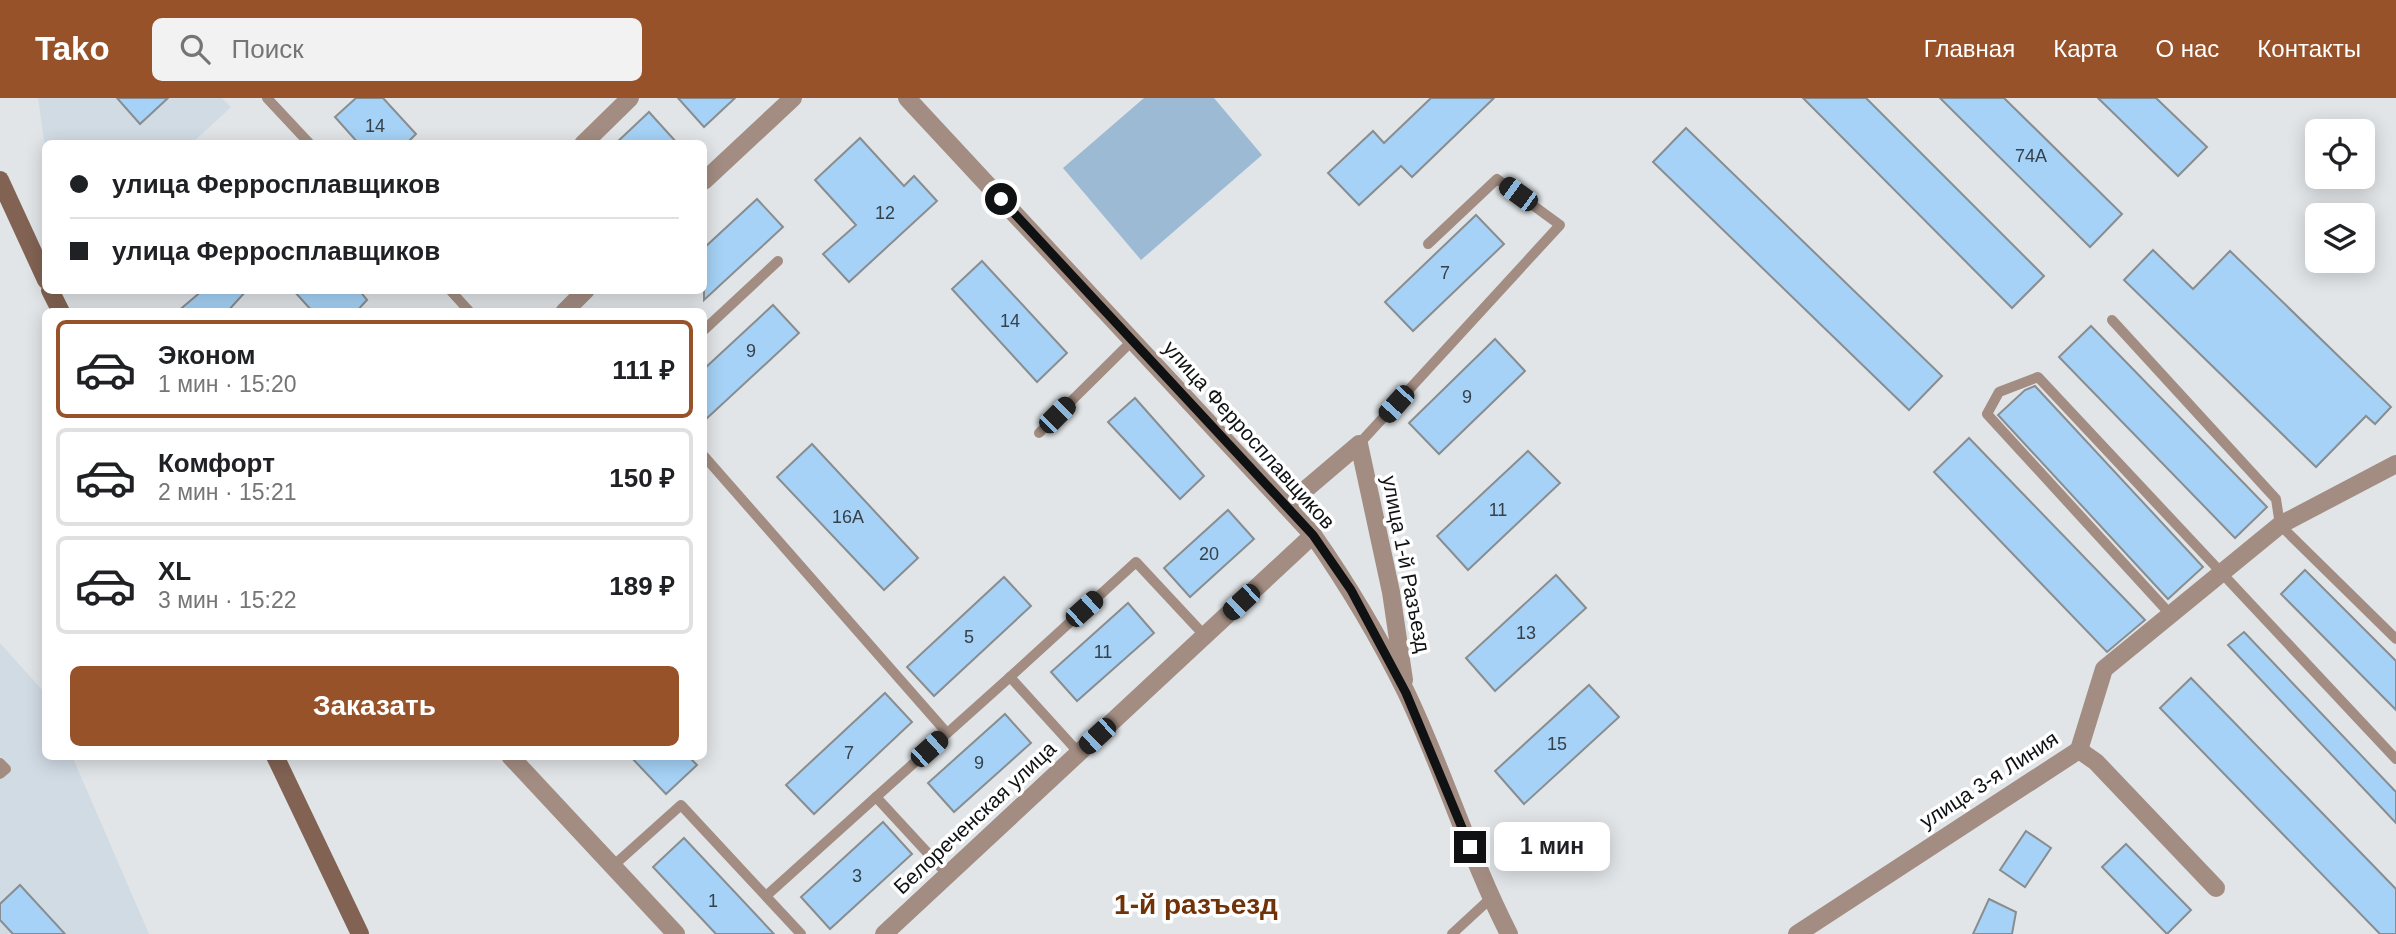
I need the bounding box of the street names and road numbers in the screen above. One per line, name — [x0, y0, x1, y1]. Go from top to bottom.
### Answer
street label: улица Ферросплавщиков — [1159, 336, 1340, 533]
street label: улица 1-й Разъезд — [1378, 474, 1435, 654]
street label: улица 3-я Линия — [1916, 726, 2062, 833]
street label: Белореченская улица — [889, 737, 1060, 899]

